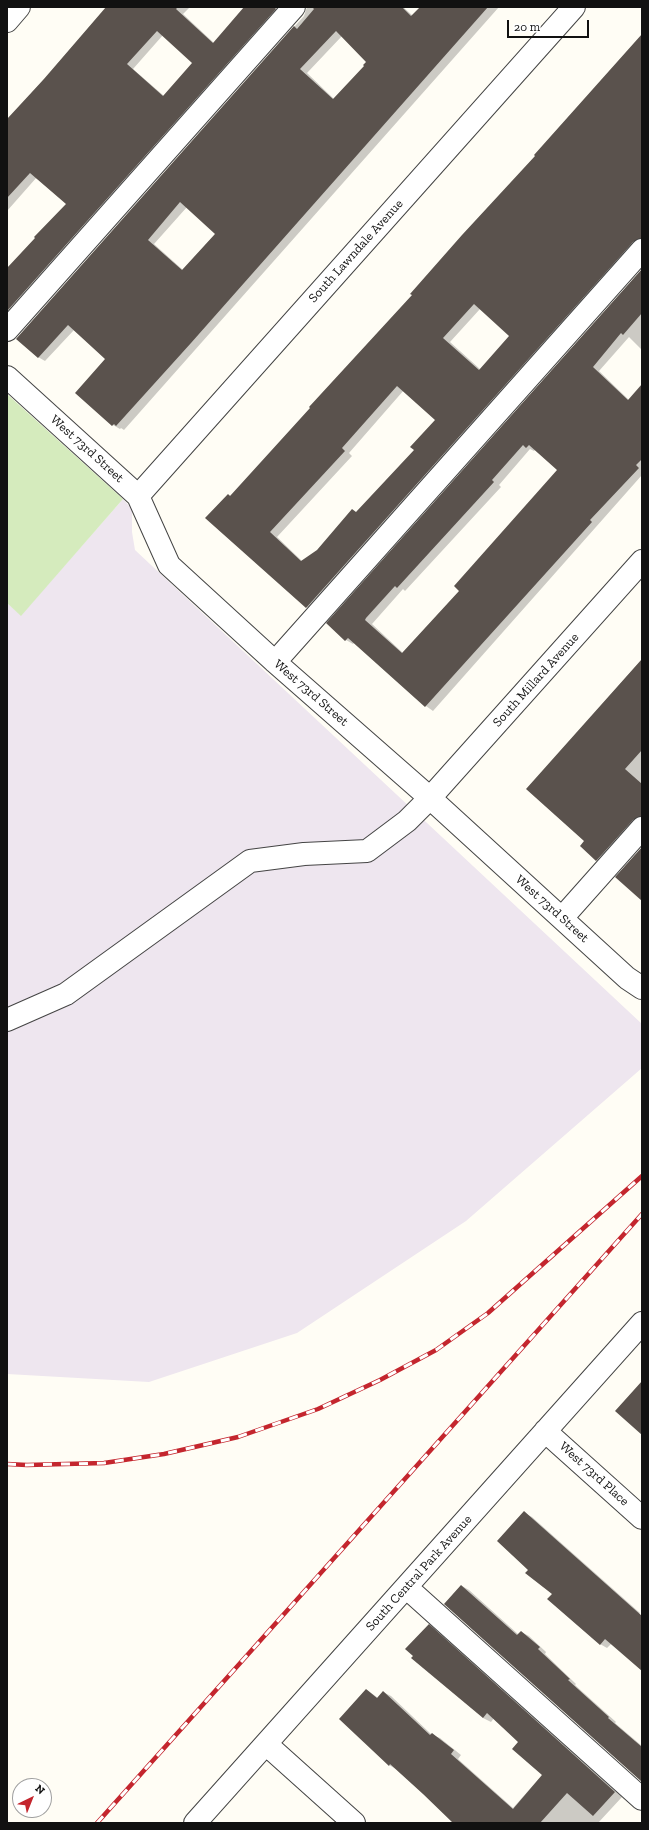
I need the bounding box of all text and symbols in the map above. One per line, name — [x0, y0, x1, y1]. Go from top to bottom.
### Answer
scale bar — [509, 12, 591, 38]
text: 20 m — [514, 20, 540, 34]
street label: South Lawndale Avenue — [306, 196, 406, 306]
street label: West 73rd Street — [47, 412, 127, 486]
street label: South Millard Avenue — [490, 630, 582, 730]
street label: West 73rd Street — [271, 656, 351, 730]
street label: West 73rd Street — [512, 872, 592, 946]
street label: West 73rd Place — [556, 1439, 632, 1509]
street label: South Central Park Avenue — [363, 1512, 475, 1634]
north arrow — [12, 1778, 52, 1818]
text: N — [32, 1782, 47, 1797]

